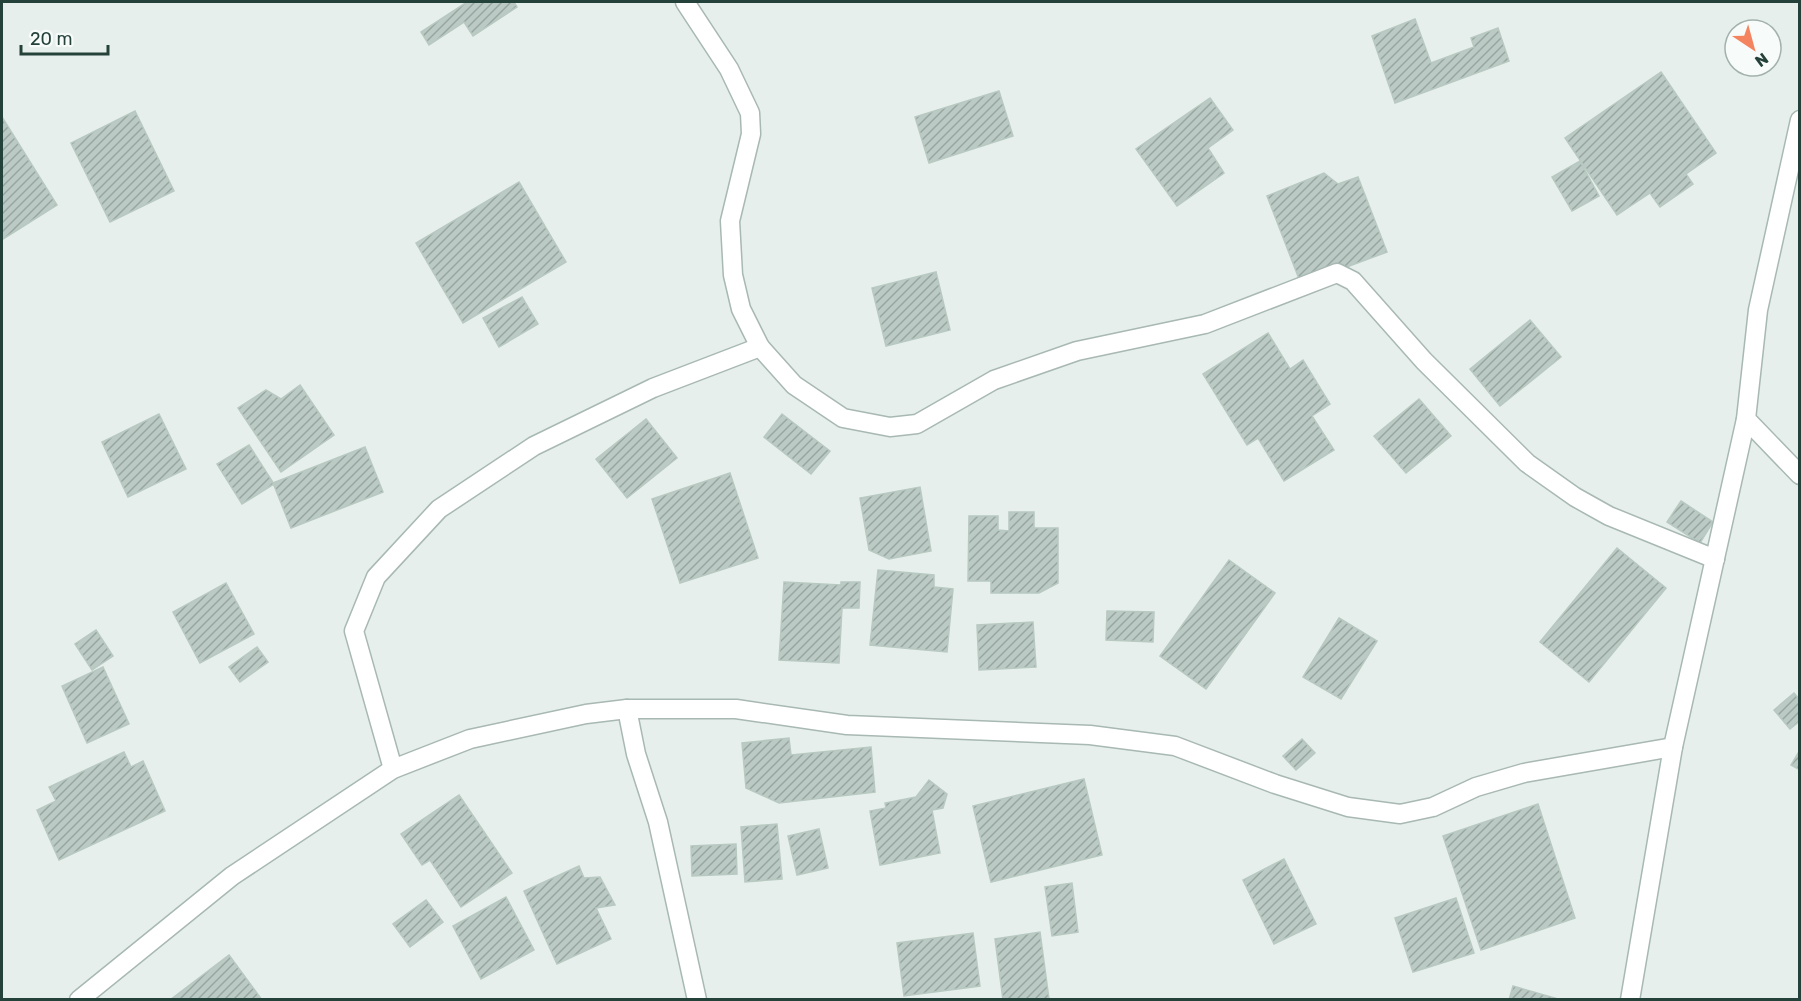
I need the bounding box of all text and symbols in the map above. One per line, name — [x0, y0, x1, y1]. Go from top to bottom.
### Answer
scale bar — [21, 18, 108, 56]
north arrow — [1723, 18, 1783, 78]
text: 20 m — [30, 28, 72, 50]
text: N — [1751, 49, 1772, 71]

